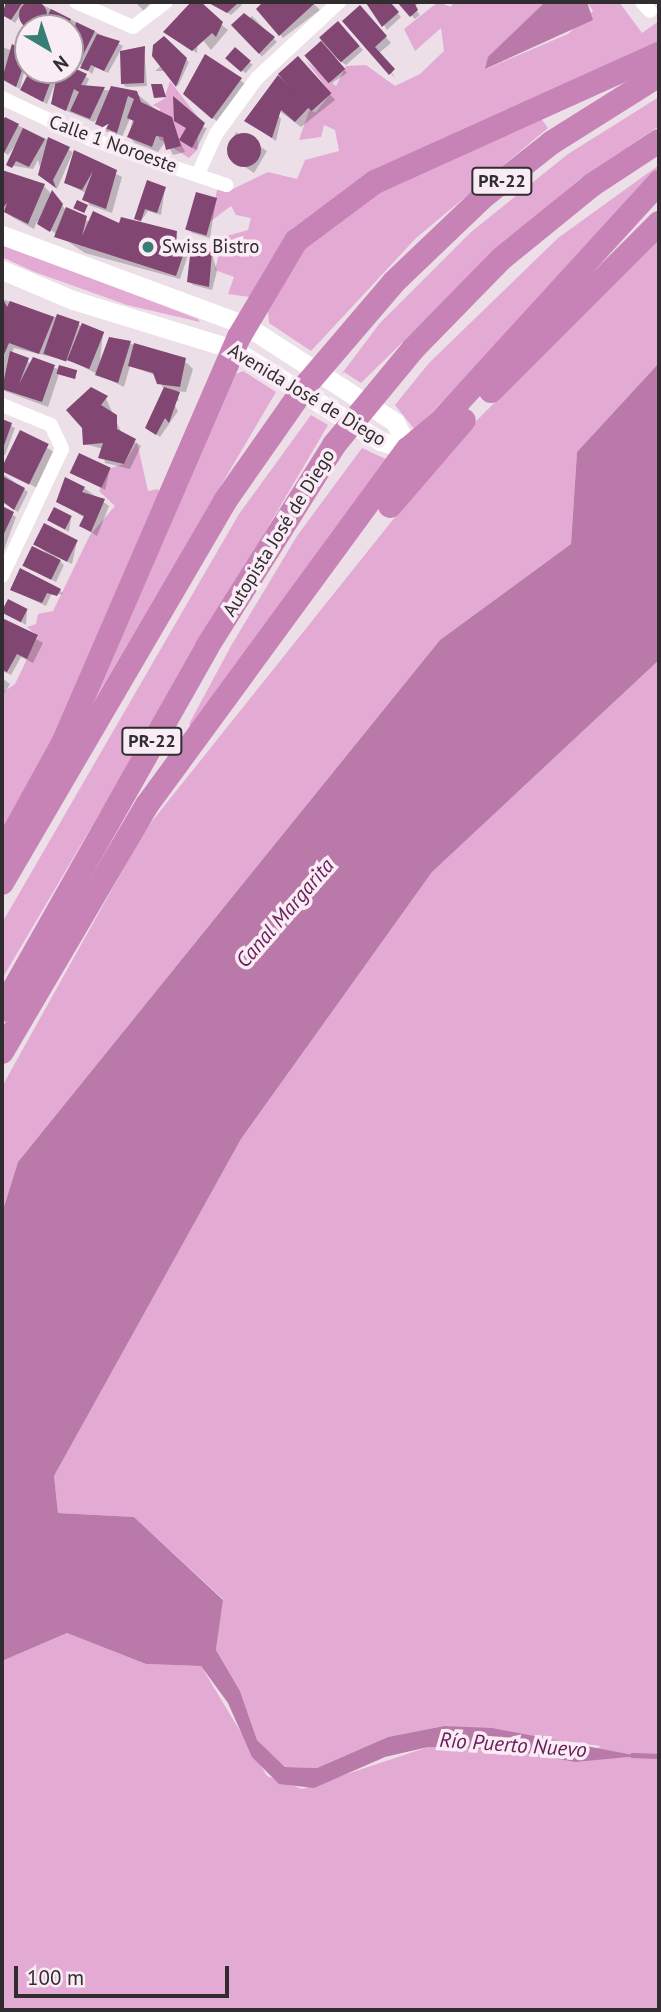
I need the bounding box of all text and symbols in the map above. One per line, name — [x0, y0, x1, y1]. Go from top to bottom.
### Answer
north arrow — [14, 14, 84, 84]
text: N — [49, 51, 73, 77]
street label: Calle 1 Noroeste — [46, 110, 180, 178]
road number: PR-22 — [470, 166, 534, 196]
place label: Swiss Bistro — [162, 236, 259, 258]
marker: Swiss Bistro — [140, 239, 156, 255]
street label: Avenida José de Diego — [224, 339, 390, 451]
street label: Autopista José de Diego — [218, 445, 340, 621]
road number: PR-22 — [120, 726, 184, 756]
water label: Canal Margarita — [231, 853, 339, 973]
water label: Río Puerto Nuevo — [438, 1727, 588, 1763]
scale bar — [18, 1952, 233, 1996]
text: 100 m — [27, 1964, 84, 1991]

